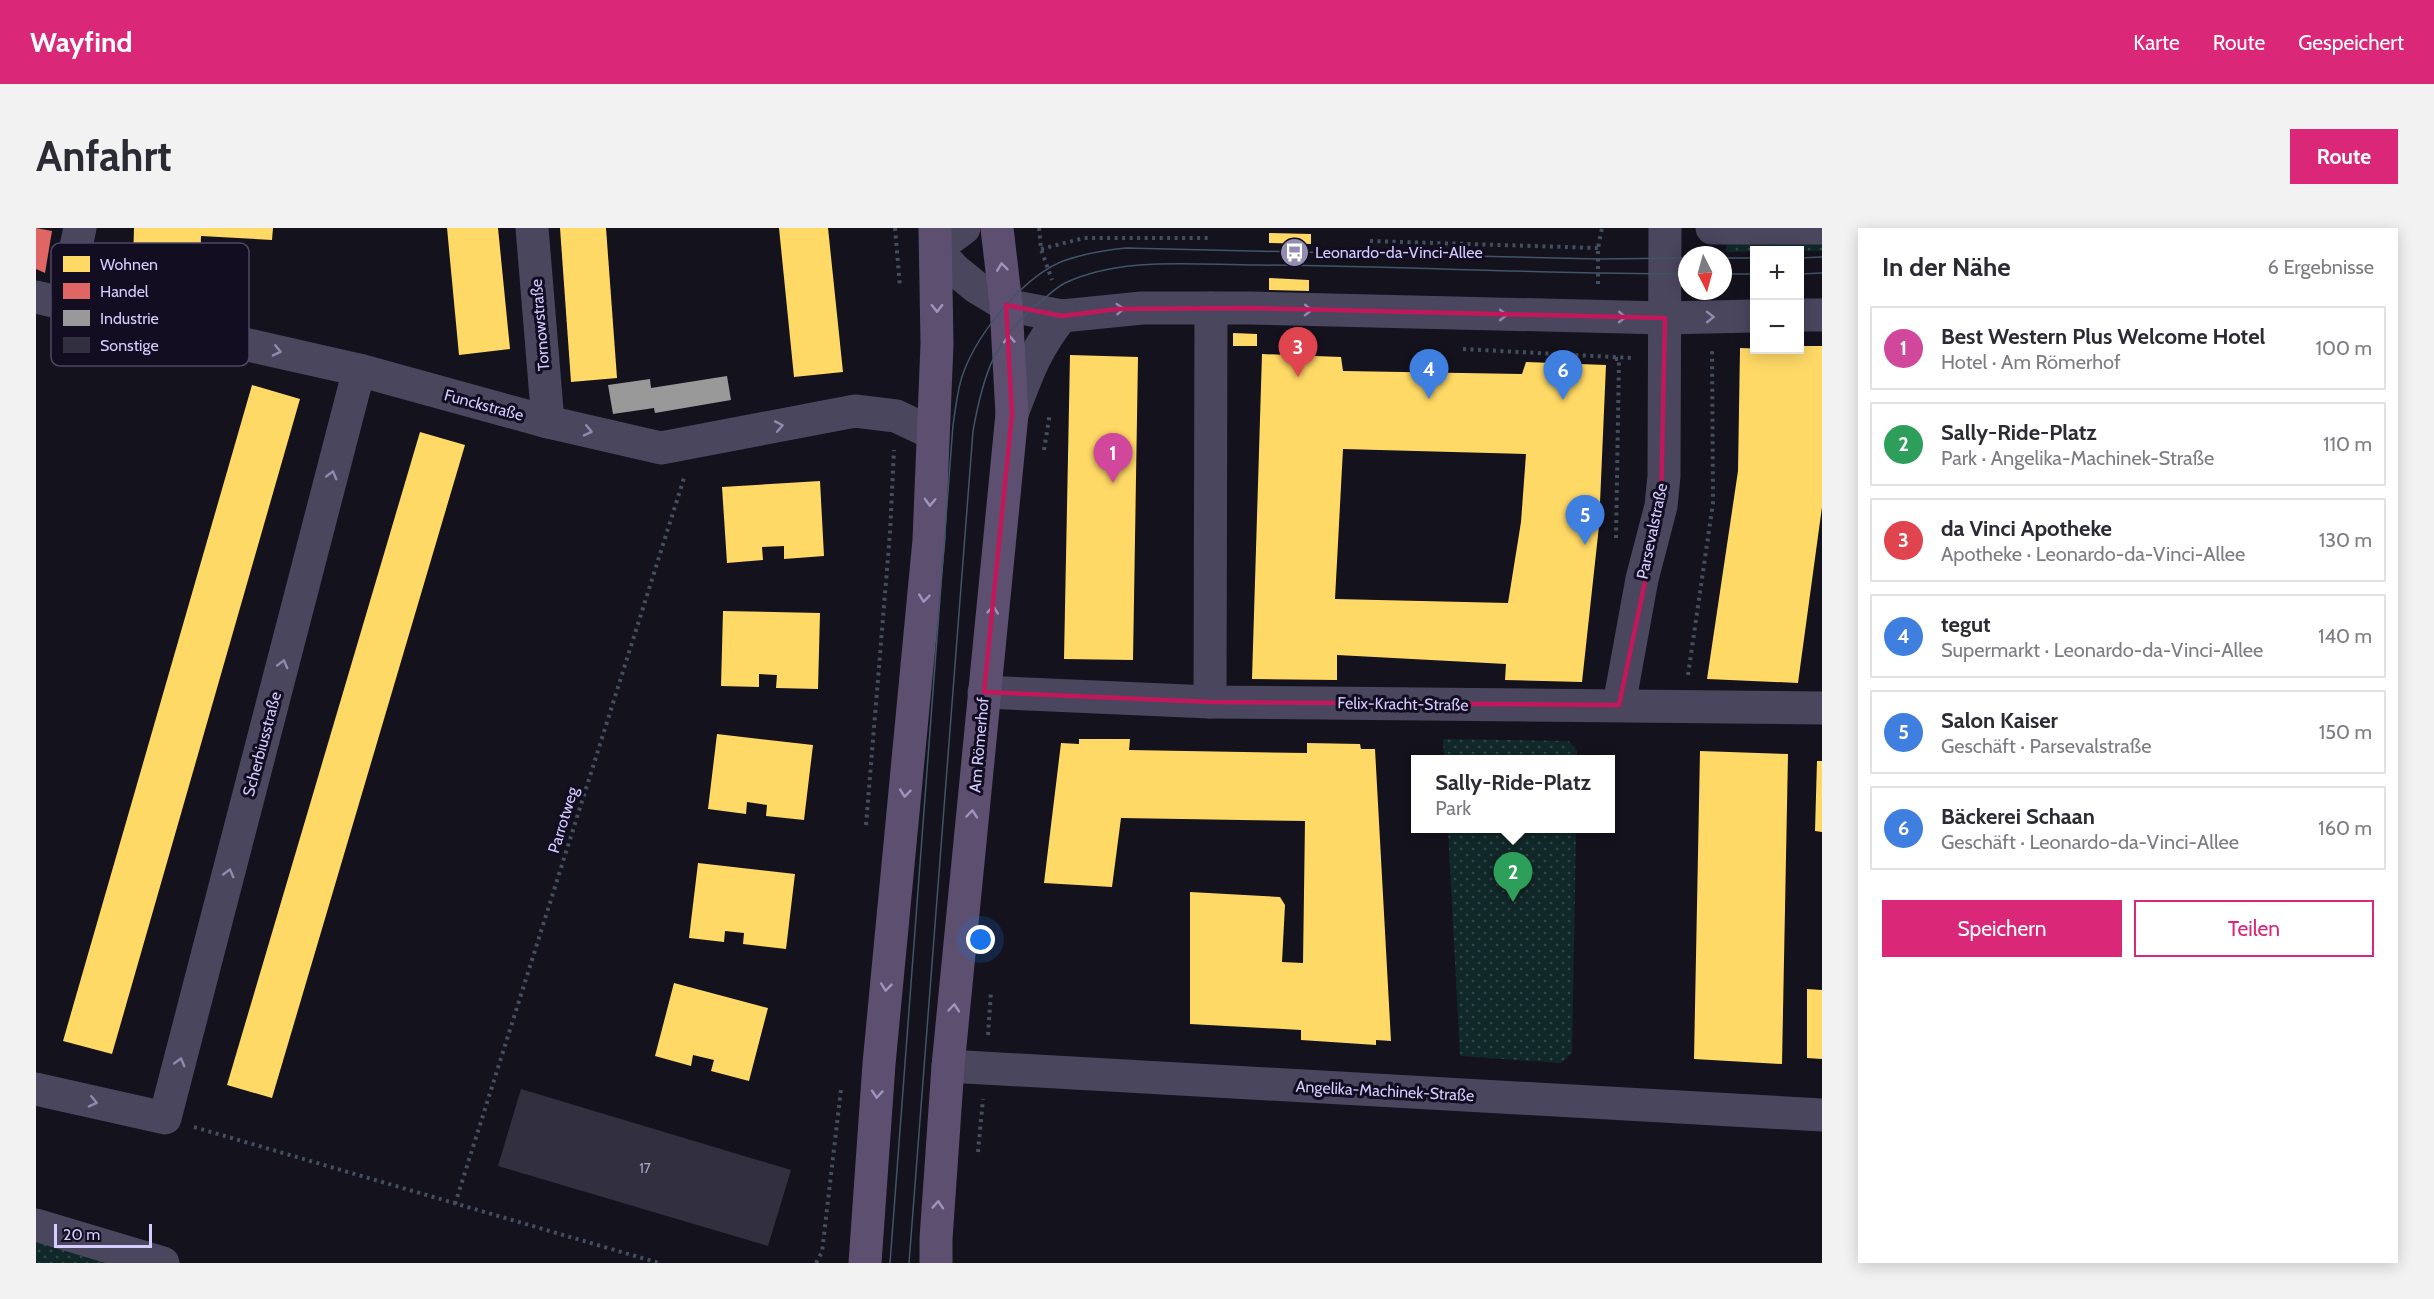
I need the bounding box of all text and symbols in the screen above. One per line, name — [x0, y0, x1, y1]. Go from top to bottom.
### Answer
text: Wayfind — [30, 25, 132, 59]
text: Karte — [2133, 30, 2180, 55]
text: Route — [2213, 30, 2265, 55]
text: Gespeichert — [2298, 30, 2404, 55]
button: Route — [2290, 129, 2398, 184]
text: Anfahrt — [36, 130, 172, 182]
bus stop icon: Leonardo-da-Vinci-Allee — [1278, 236, 1310, 268]
legend — [51, 243, 249, 366]
place label: Leonardo-da-Vinci-Allee — [1315, 243, 1483, 262]
north arrow — [1678, 246, 1732, 300]
map controls — [1750, 246, 1804, 354]
button: + — [1750, 246, 1804, 300]
text: In der Nähe — [1882, 251, 2011, 283]
text: Wohnen — [100, 255, 158, 274]
text: 6 Ergebnisse — [2268, 255, 2374, 279]
one-way arrow — [996, 262, 1008, 271]
street label: Tornowstraße — [527, 278, 553, 372]
text: Handel — [100, 282, 149, 301]
button: − — [1750, 300, 1804, 354]
one-way arrow — [930, 303, 943, 312]
one-way arrow — [1116, 303, 1125, 316]
one-way arrow — [1303, 303, 1312, 316]
one-way arrow — [1498, 308, 1507, 321]
text: Industrie — [100, 309, 159, 328]
one-way arrow — [1617, 311, 1626, 323]
one-way arrow — [1705, 311, 1714, 323]
text: Best Western Plus Welcome Hotel — [1941, 323, 2265, 350]
pin: 3 — [1278, 328, 1318, 377]
one-way arrow — [1002, 334, 1015, 343]
text: Sonstige — [100, 336, 159, 355]
text: 1 — [1900, 336, 1907, 360]
text: 100 m — [2316, 336, 2372, 360]
one-way arrow — [272, 344, 282, 357]
pin: 4 — [1410, 350, 1448, 399]
pin: 6 — [1544, 350, 1582, 400]
text: Hotel · Am Römerhof — [1941, 350, 2121, 374]
street label: Funckstraße — [442, 385, 526, 425]
text: Sally-Ride-Platz — [1941, 419, 2097, 446]
one-way arrow — [774, 420, 784, 433]
one-way arrow — [583, 424, 593, 437]
text: 2 — [1898, 432, 1909, 456]
text: 110 m — [2323, 432, 2372, 456]
pin: 1 — [1094, 434, 1132, 483]
text: Park · Angelika-Machinek-Straße — [1941, 446, 2214, 470]
one-way arrow — [325, 470, 337, 481]
street label: Parsevalstraße — [1633, 481, 1671, 581]
pin: 5 — [1566, 496, 1604, 545]
one-way arrow — [924, 498, 937, 507]
text: da Vinci Apotheke — [1941, 515, 2112, 542]
text: 3 — [1898, 528, 1909, 552]
text: 130 m — [2319, 528, 2372, 552]
text: Apotheke · Leonardo-da-Vinci-Allee — [1941, 542, 2245, 566]
one-way arrow — [918, 594, 931, 603]
one-way arrow — [986, 605, 998, 614]
text: tegut — [1941, 611, 1991, 638]
text: 4 — [1897, 624, 1910, 648]
text: 140 m — [2318, 624, 2372, 648]
text: Supermarkt · Leonardo-da-Vinci-Allee — [1941, 638, 2263, 662]
one-way arrow — [276, 659, 288, 670]
street label: Scherbiusstraße — [239, 689, 285, 799]
street label: Felix-Kracht-Straße — [1337, 693, 1469, 715]
street label: Am Römerhof — [965, 696, 993, 793]
text: Salon Kaiser — [1941, 707, 2058, 734]
text: 5 — [1898, 720, 1909, 744]
text: 150 m — [2319, 720, 2372, 744]
text: Geschäft · Parsevalstraße — [1941, 734, 2151, 758]
popup — [1411, 755, 1615, 833]
text: Sally-Ride-Platz — [1435, 769, 1591, 796]
street label: Parrotweg — [544, 784, 582, 855]
one-way arrow — [899, 788, 912, 797]
text: Park — [1435, 796, 1471, 820]
text: Bäckerei Schaan — [1941, 803, 2095, 830]
one-way arrow — [965, 809, 978, 819]
text: 6 — [1898, 816, 1909, 840]
text: 160 m — [2318, 816, 2372, 840]
text: Geschäft · Leonardo-da-Vinci-Allee — [1941, 830, 2239, 854]
pin: 2 — [1494, 852, 1532, 902]
one-way arrow — [221, 868, 234, 878]
button: Speichern — [1882, 900, 2122, 957]
button: Teilen — [2134, 900, 2374, 957]
your location — [966, 925, 995, 954]
one-way arrow — [880, 982, 893, 991]
one-way arrow — [947, 1004, 960, 1013]
one-way arrow — [172, 1057, 185, 1067]
street label: Angelika-Machinek-Straße — [1295, 1077, 1475, 1105]
one-way arrow — [870, 1090, 883, 1099]
one-way arrow — [88, 1094, 98, 1107]
house number: 17 — [639, 1159, 651, 1177]
one-way arrow — [931, 1200, 944, 1209]
scale bar — [54, 1221, 152, 1248]
text: 20 m — [63, 1225, 100, 1244]

